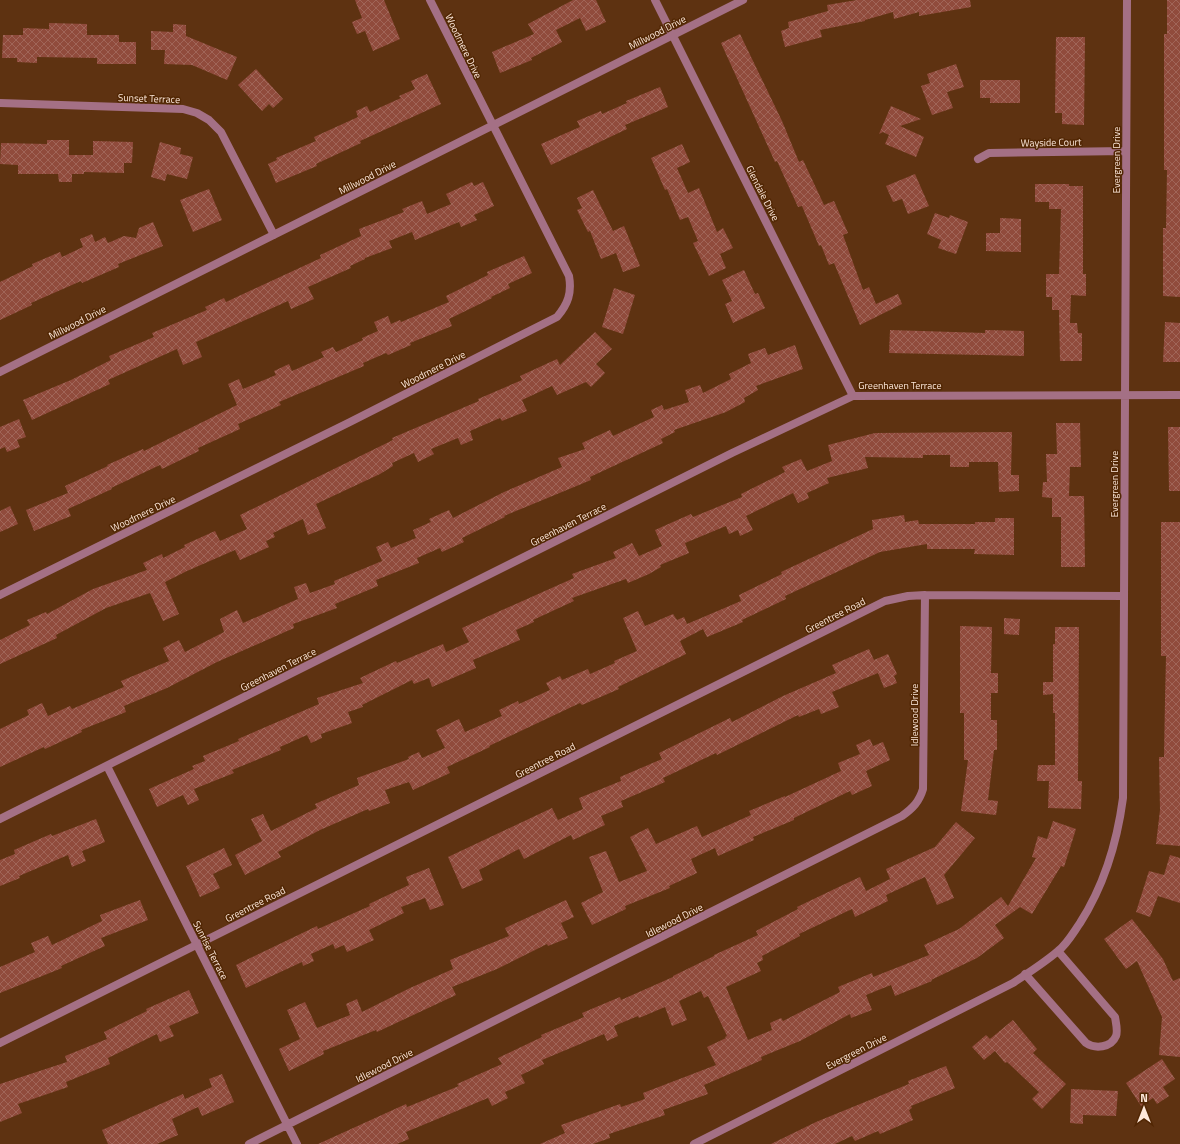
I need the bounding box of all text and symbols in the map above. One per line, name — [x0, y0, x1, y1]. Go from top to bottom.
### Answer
street label: Woodmere Drive — [441, 11, 486, 81]
street label: Millwood Drive — [626, 12, 689, 53]
street label: Sunset Terrace — [118, 90, 180, 107]
street label: Evergreen Drive — [1109, 127, 1124, 193]
street label: Wayside Court — [1021, 134, 1082, 151]
street label: Millwood Drive — [336, 157, 399, 198]
street label: Glendale Drive — [742, 163, 783, 224]
street label: Millwood Drive — [46, 302, 109, 343]
street label: Woodmere Drive — [398, 347, 468, 392]
street label: Greenhaven Terrace — [858, 378, 942, 393]
street label: Evergreen Drive — [1107, 451, 1122, 517]
street label: Woodmere Drive — [108, 491, 178, 536]
street label: Greenhaven Terrace — [528, 499, 609, 550]
street label: Greentree Road — [803, 594, 868, 637]
street label: Greenhaven Terrace — [238, 644, 319, 695]
street label: Idlewood Drive — [907, 684, 922, 746]
street label: Greentree Road — [513, 739, 578, 782]
street label: Greentree Road — [223, 883, 288, 926]
street label: Idlewood Drive — [643, 900, 705, 941]
street label: Sunrise Terrace — [189, 918, 232, 982]
street label: Evergreen Drive — [823, 1030, 889, 1073]
street label: Idlewood Drive — [353, 1045, 415, 1086]
north arrow — [1124, 1088, 1164, 1128]
text: N — [1140, 1090, 1148, 1106]

